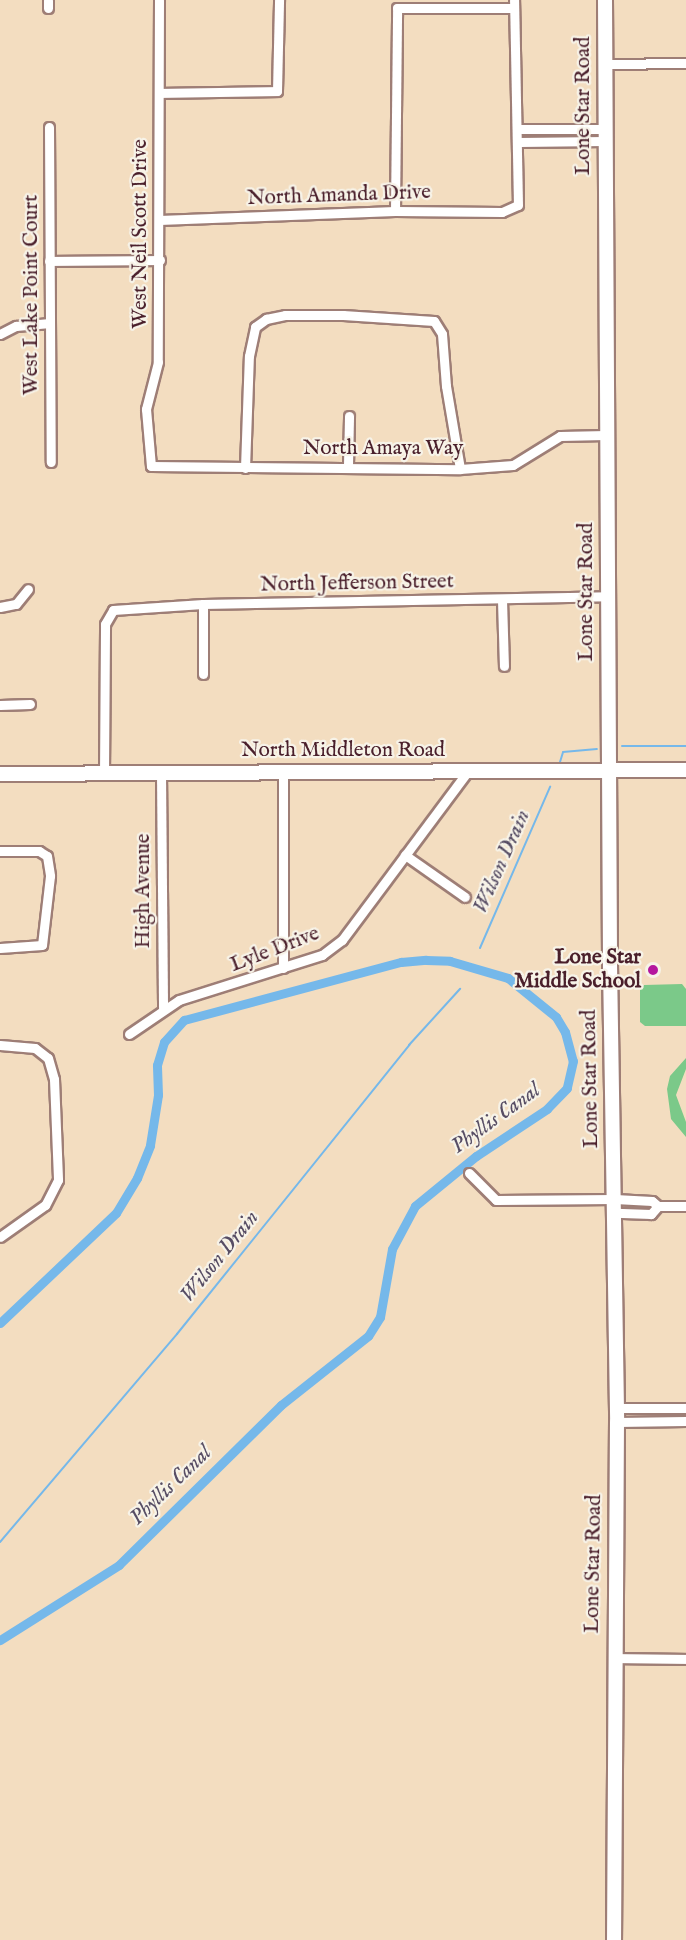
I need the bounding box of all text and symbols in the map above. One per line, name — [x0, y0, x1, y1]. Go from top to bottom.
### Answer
street label: Lone Star Road — [571, 37, 597, 175]
street label: West Neil Scott Drive — [128, 139, 154, 329]
street label: North Amanda Drive — [247, 180, 431, 212]
street label: West Lake Point Court — [19, 195, 45, 395]
street label: North Amaya Way — [303, 436, 463, 462]
street label: Lone Star Road — [574, 523, 600, 661]
street label: North Jefferson Street — [260, 570, 454, 598]
street label: North Middleton Road — [241, 738, 445, 764]
water label: Wilson Drain — [467, 806, 537, 918]
street label: High Avenue — [131, 834, 157, 948]
street label: Lyle Drive — [227, 921, 323, 979]
place label: Lone Star Middle School — [514, 945, 641, 995]
marker: Lone Star Middle School — [646, 963, 660, 977]
street label: Lone Star Road — [577, 1009, 605, 1149]
water label: Phyllis Canal — [446, 1078, 546, 1160]
water label: Wilson Drain — [175, 1206, 265, 1308]
water label: Phyllis Canal — [125, 1441, 217, 1531]
street label: Lone Star Road — [580, 1494, 608, 1634]

